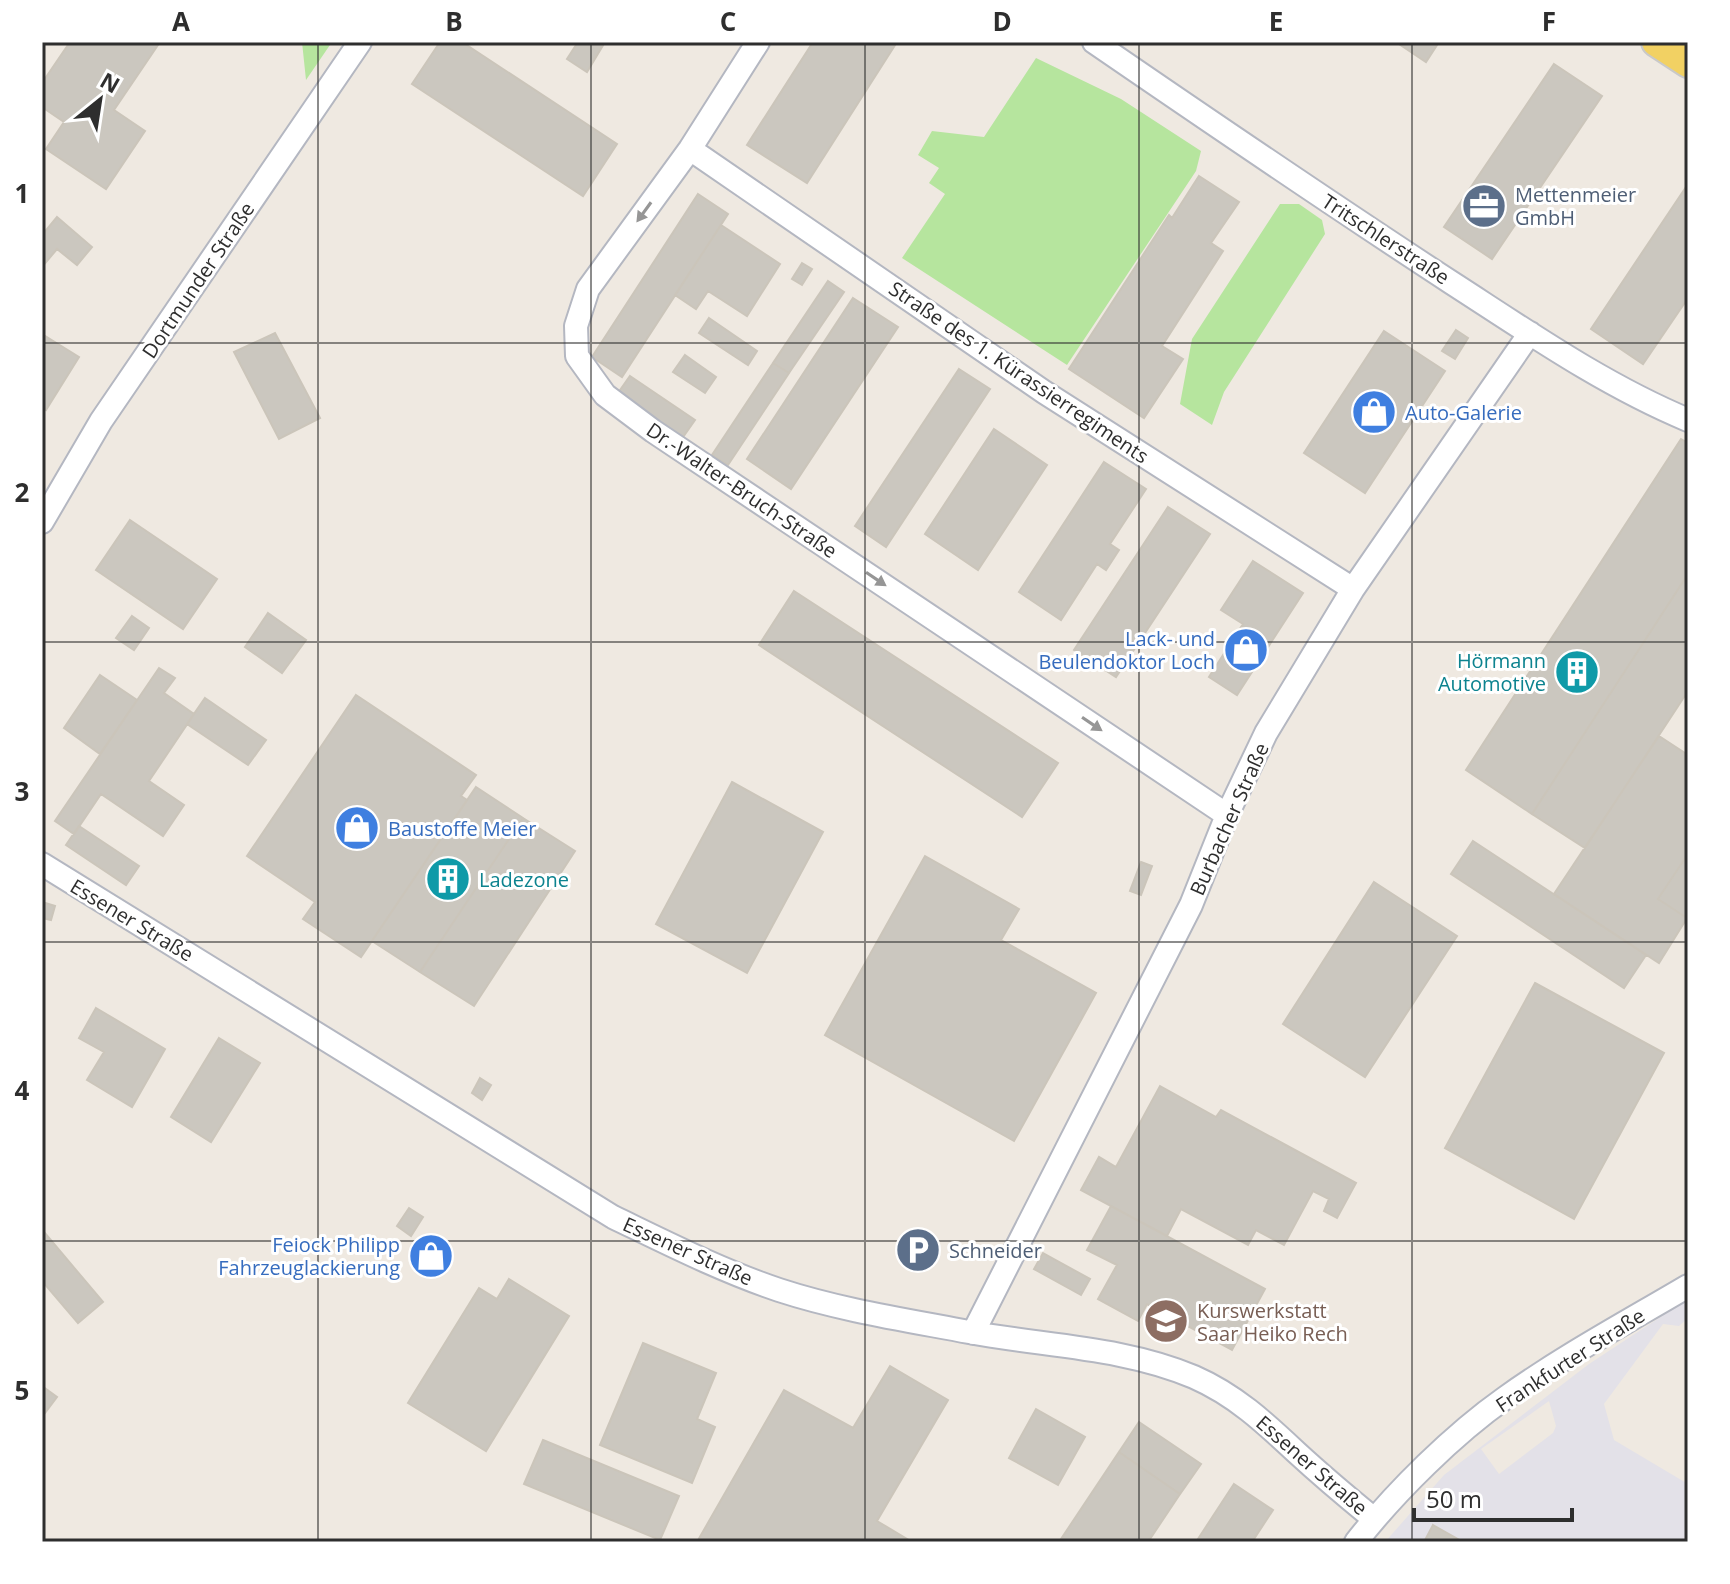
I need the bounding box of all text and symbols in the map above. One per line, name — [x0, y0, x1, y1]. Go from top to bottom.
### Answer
text: A — [172, 3, 190, 39]
text: B — [445, 3, 463, 39]
text: C — [720, 3, 736, 39]
text: D — [992, 3, 1012, 39]
text: E — [1269, 3, 1283, 39]
text: F — [1542, 3, 1556, 39]
north arrow — [60, 60, 140, 140]
text: N — [95, 64, 126, 99]
text: 1 — [15, 175, 29, 211]
place label: Mettenmeier GmbH — [1515, 181, 1636, 231]
office icon: Mettenmeier GmbH — [1460, 182, 1508, 230]
street label: Tritschlerstraße — [1317, 188, 1455, 290]
street label: Dortmunder Straße — [136, 197, 260, 363]
one-way arrow — [636, 202, 652, 222]
street label: Straße des 1. Kürassierregiments — [884, 275, 1154, 469]
shop icon: Auto-Galerie — [1350, 388, 1398, 436]
place label: Auto-Galerie — [1405, 399, 1522, 426]
street label: Dr.-Walter-Bruch-Straße — [641, 416, 843, 564]
text: 2 — [15, 474, 30, 510]
one-way arrow — [866, 572, 887, 587]
place label: Lack- und Beulendoktor Loch — [1038, 625, 1215, 675]
shop icon: Lack- und Beulendoktor Loch — [1222, 626, 1270, 674]
place label: Hörmann Automotive — [1438, 647, 1546, 697]
building icon: Hörmann Automotive — [1553, 648, 1601, 696]
one-way arrow — [1082, 717, 1103, 732]
street label: Burbacher Straße — [1183, 738, 1275, 900]
text: 3 — [15, 773, 29, 809]
shop icon: Baustoffe Meier — [333, 804, 381, 852]
place label: Baustoffe Meier — [388, 815, 537, 842]
building icon: Ladezone — [424, 855, 472, 903]
place label: Ladezone — [479, 866, 569, 893]
street label: Essener Straße — [65, 873, 199, 967]
text: 4 — [15, 1072, 30, 1108]
street label: Essener Straße — [619, 1210, 757, 1292]
parking icon: Schneider — [894, 1226, 942, 1274]
place label: Feiock Philipp Fahrzeuglackierung — [218, 1231, 400, 1281]
shop icon: Feiock Philipp Fahrzeuglackierung — [407, 1232, 455, 1280]
place label: Schneider — [949, 1237, 1042, 1264]
school or university icon: Kurswerkstatt Saar Heiko Rech — [1142, 1297, 1190, 1345]
place label: Kurswerkstatt Saar Heiko Rech — [1197, 1297, 1348, 1347]
street label: Frankfurter Straße — [1490, 1302, 1650, 1418]
text: 5 — [15, 1372, 29, 1408]
street label: Essener Straße — [1251, 1409, 1373, 1521]
scale bar — [1414, 1472, 1572, 1522]
text: 50 m — [1426, 1482, 1482, 1515]

